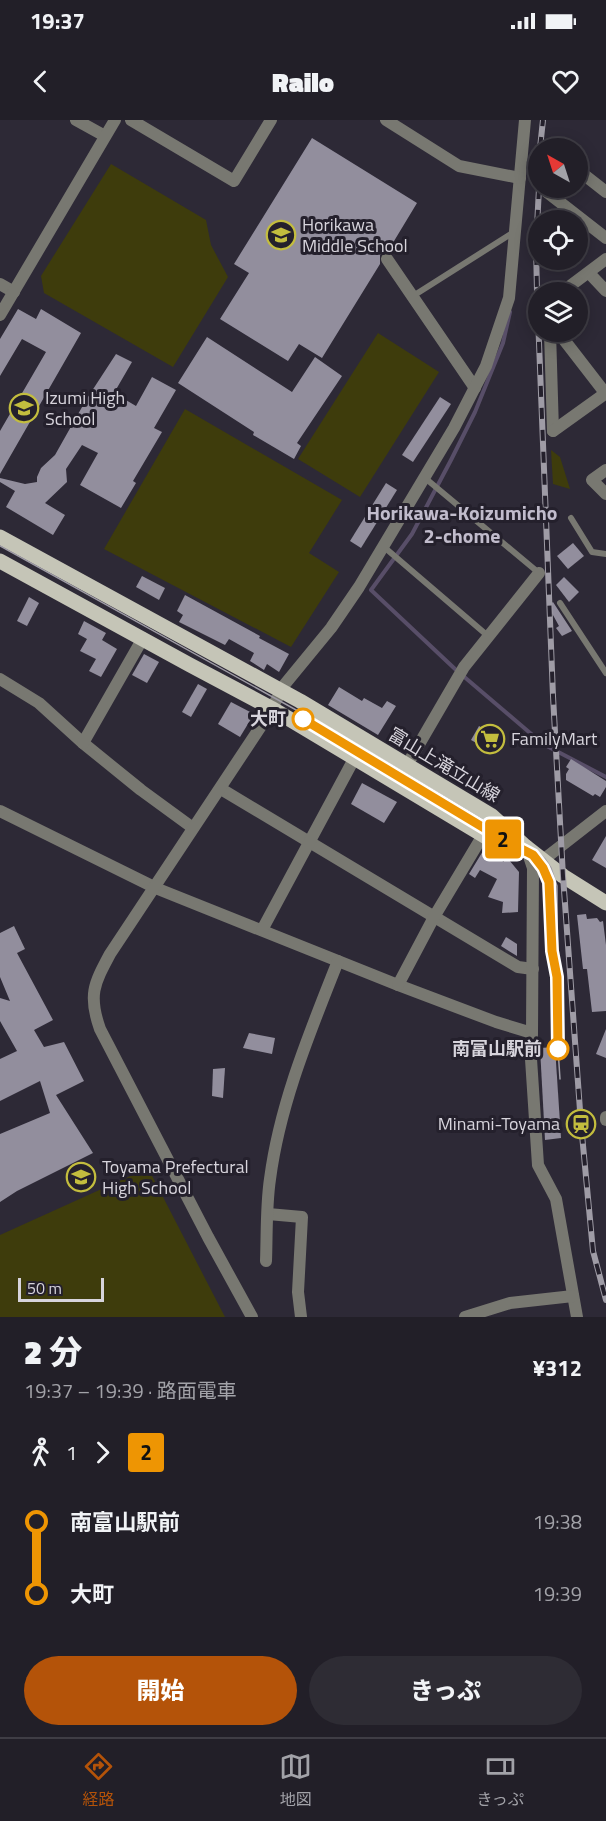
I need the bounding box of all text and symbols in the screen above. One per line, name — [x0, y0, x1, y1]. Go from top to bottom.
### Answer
text: 19:37 — [30, 4, 85, 38]
text: Railo — [272, 61, 334, 102]
icon: back — [24, 65, 57, 98]
icon: heart — [549, 65, 582, 98]
north arrow — [528, 138, 588, 198]
map controls — [528, 138, 588, 342]
button: locate — [528, 210, 588, 270]
place label: Horikawa Middle School — [302, 211, 408, 259]
school or university icon: Horikawa Middle School — [265, 219, 297, 251]
button: layers — [528, 282, 588, 342]
place label: Izumi High School — [45, 384, 125, 432]
school or university icon: Izumi High School — [8, 392, 40, 424]
district label: Horikawa-Koizumicho 2-chome — [367, 497, 557, 551]
place label: 大町 — [250, 705, 286, 732]
marker: 大町 — [292, 708, 314, 730]
street label: 富山上滝立山線 — [383, 721, 505, 809]
supermarket icon: FamilyMart — [474, 723, 506, 755]
place label: FamilyMart — [511, 725, 598, 752]
line badge: 2 — [484, 820, 522, 858]
text: 2 — [497, 823, 509, 855]
place label: 南富山駅前 — [452, 1035, 542, 1062]
marker: 南富山駅前 — [547, 1038, 569, 1060]
station icon: Minami-Toyama — [565, 1108, 597, 1140]
place label: Minami-Toyama — [438, 1110, 560, 1137]
place label: Toyama Prefectural High School — [102, 1153, 249, 1201]
school or university icon: Toyama Prefectural High School — [65, 1161, 97, 1193]
scale bar — [18, 1275, 104, 1302]
text: 50 m — [27, 1276, 62, 1300]
text: 2 分 — [24, 1327, 82, 1377]
text: ¥312 — [533, 1351, 582, 1385]
text: 19:37 – 19:39 · 路面電車 — [24, 1375, 237, 1406]
icon: walk — [24, 1436, 57, 1469]
icon: forward — [86, 1436, 119, 1469]
text: 2 — [140, 1436, 152, 1468]
text: 1 — [66, 1437, 77, 1468]
text: 南富山駅前 — [70, 1505, 180, 1539]
text: 19:38 — [533, 1506, 582, 1537]
text: 大町 — [70, 1577, 114, 1611]
text: 19:39 — [533, 1578, 582, 1609]
button: 開始 — [24, 1656, 297, 1725]
button: きっぷ — [309, 1656, 582, 1725]
tab: 経路 — [82, 1750, 115, 1811]
tab: 地図 — [279, 1750, 312, 1811]
tab: きっぷ — [477, 1750, 524, 1811]

